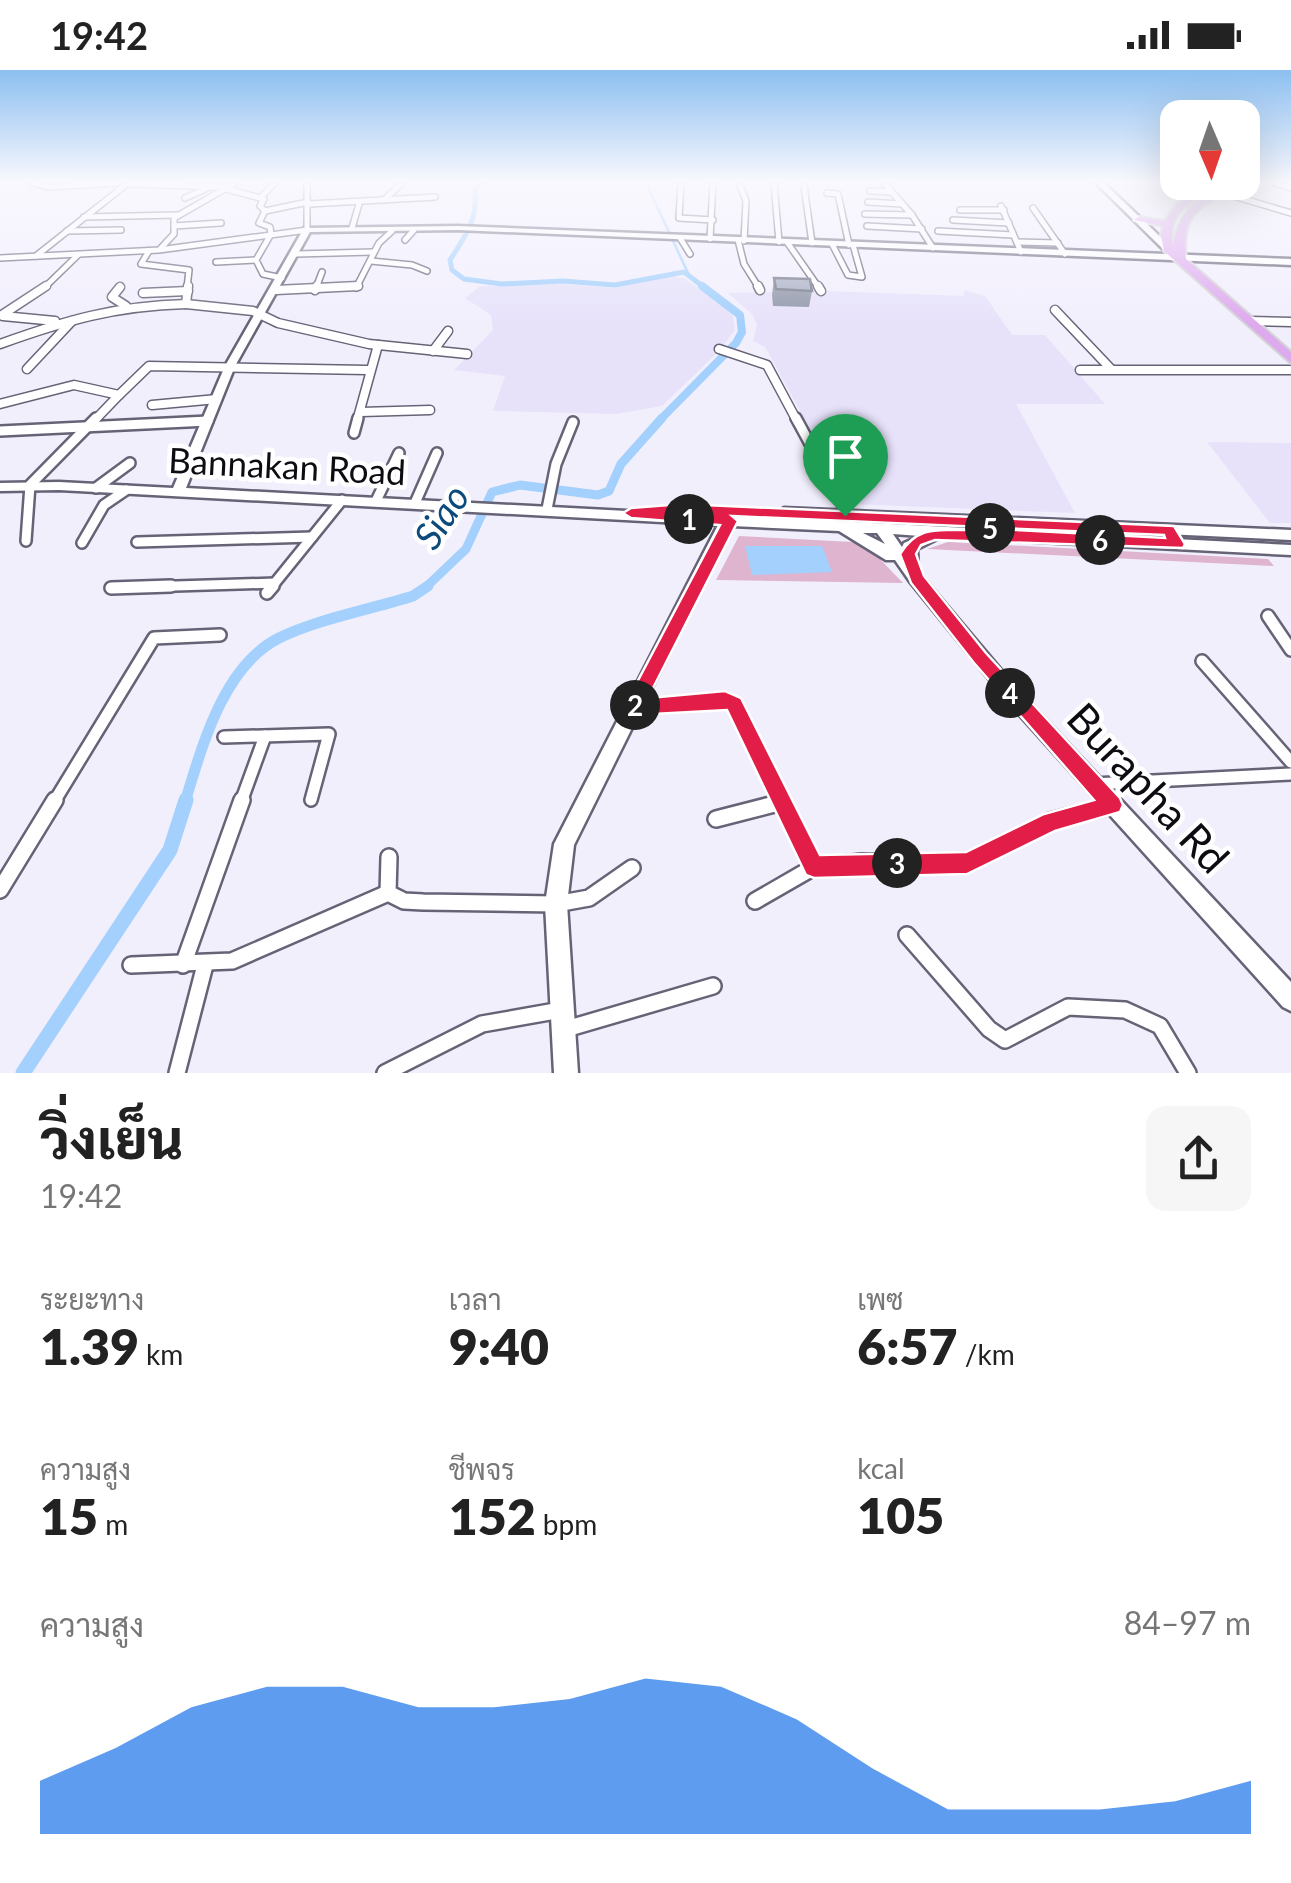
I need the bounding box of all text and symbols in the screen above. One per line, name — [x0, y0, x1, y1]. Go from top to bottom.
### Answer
text: 19:42 — [50, 12, 148, 58]
north arrow — [1160, 100, 1260, 200]
map controls — [1160, 100, 1260, 200]
pin — [803, 414, 888, 517]
icon: arrive — [818, 429, 873, 484]
street label: Bannakan Road — [167, 438, 407, 492]
water label: Siao — [403, 475, 478, 557]
pin: 1 — [664, 494, 714, 544]
text: 1 — [681, 502, 697, 536]
pin: 5 — [965, 503, 1015, 553]
text: 5 — [982, 511, 998, 545]
pin: 6 — [1075, 515, 1125, 565]
text: 6 — [1092, 523, 1108, 557]
pin: 4 — [985, 668, 1035, 718]
text: 4 — [1002, 676, 1018, 710]
pin: 2 — [610, 680, 660, 730]
text: 2 — [627, 688, 643, 722]
street label: Burapha Rd — [1058, 692, 1240, 882]
pin: 3 — [872, 838, 922, 888]
text: 3 — [889, 846, 905, 880]
text: วิ่งเย็น — [40, 1105, 184, 1171]
button: share — [1146, 1106, 1251, 1211]
text: 19:42 — [40, 1176, 122, 1215]
text: ระยะทาง — [40, 1282, 144, 1316]
text: เวลา — [449, 1282, 502, 1316]
text: เพซ — [857, 1282, 903, 1316]
text: 1.39 — [40, 1316, 139, 1376]
text: 9:40 — [449, 1316, 549, 1376]
text: 6:57 — [857, 1316, 958, 1376]
text: km — [139, 1337, 183, 1371]
text: /km — [958, 1337, 1015, 1371]
text: kcal — [857, 1451, 905, 1485]
text: ความสูง — [40, 1452, 131, 1486]
text: ชีพจร — [449, 1452, 515, 1486]
text: 105 — [857, 1485, 944, 1545]
text: 15 — [40, 1486, 98, 1546]
text: 152 — [449, 1486, 536, 1546]
text: m — [98, 1507, 128, 1541]
text: bpm — [536, 1507, 597, 1541]
text: 84–97 m — [1124, 1603, 1251, 1642]
text: ความสูง — [40, 1605, 144, 1644]

